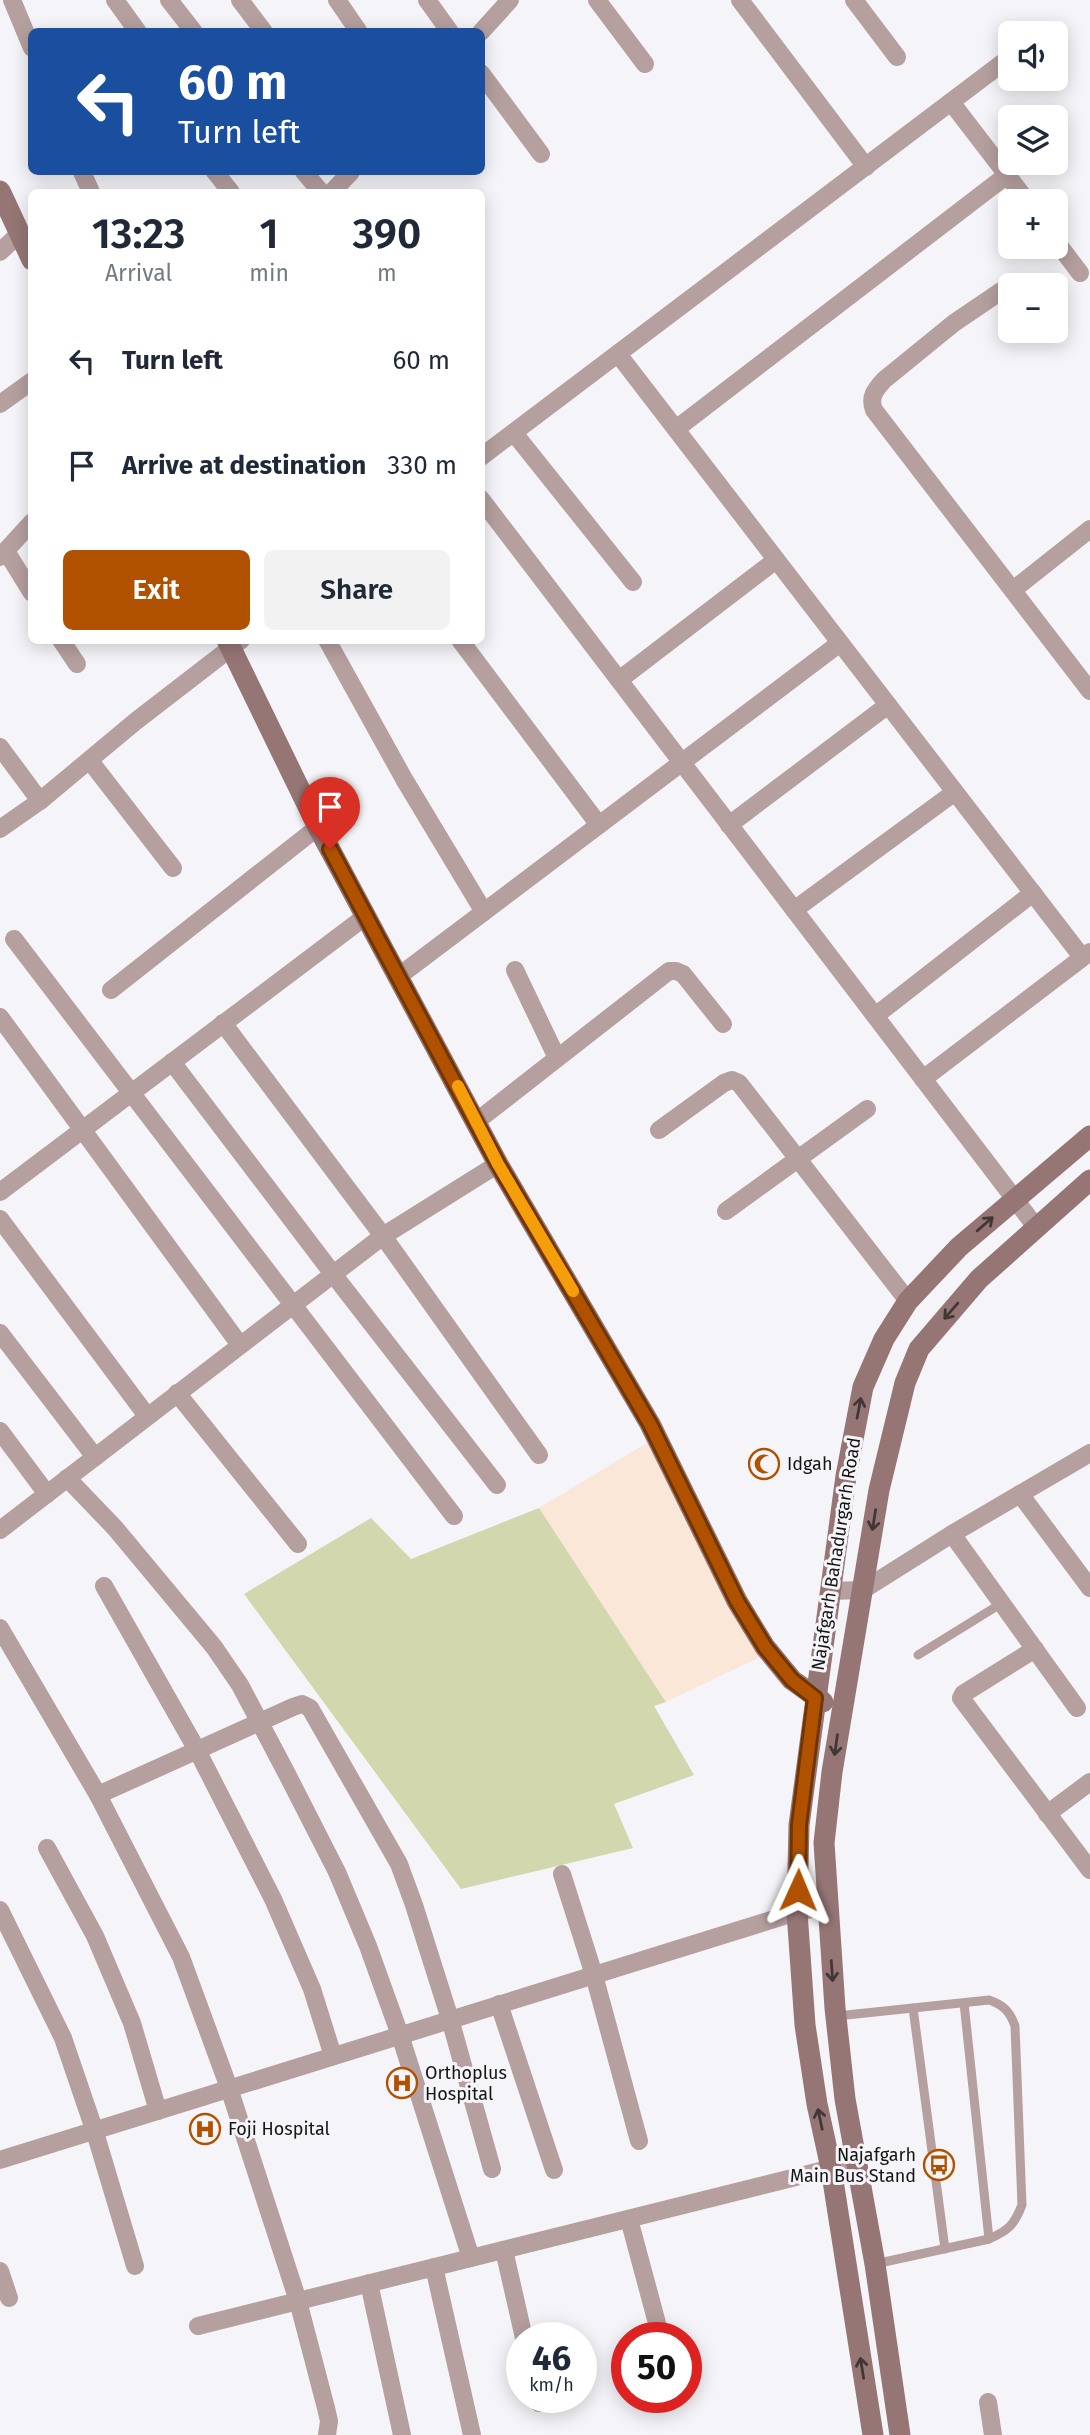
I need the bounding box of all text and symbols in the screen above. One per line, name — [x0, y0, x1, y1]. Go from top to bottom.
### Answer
map controls — [998, 21, 1068, 343]
button: sound — [998, 21, 1068, 91]
text: 60 m — [178, 53, 287, 112]
icon: left — [63, 56, 154, 147]
button: layers — [998, 105, 1068, 175]
text: Turn left — [178, 113, 300, 151]
button: + — [998, 189, 1068, 259]
text: 13:23 — [92, 209, 186, 259]
text: 1 — [259, 209, 279, 259]
text: 390 — [353, 209, 421, 259]
text: Arrival — [105, 259, 172, 287]
text: min — [249, 259, 289, 287]
text: m — [377, 259, 397, 287]
button: − — [998, 273, 1068, 343]
icon: left — [63, 342, 101, 380]
text: Turn left — [122, 345, 223, 376]
text: 60 m — [392, 345, 450, 376]
icon: arrive — [63, 447, 101, 485]
text: Arrive at destination — [122, 450, 366, 481]
text: 330 m — [387, 450, 457, 481]
button: Exit — [63, 550, 250, 630]
button: Share — [264, 550, 450, 630]
pin — [300, 777, 360, 849]
icon: arrive — [311, 788, 349, 826]
one-way arrow — [976, 1216, 994, 1232]
one-way arrow — [943, 1302, 959, 1320]
one-way arrow — [853, 1397, 867, 1420]
street label: Najafgarh Bahadurgarh Road — [807, 1436, 865, 1672]
mosque icon: Idgah — [747, 1447, 781, 1481]
place label: Idgah — [787, 1453, 832, 1475]
one-way arrow — [867, 1509, 880, 1531]
one-way arrow — [830, 1733, 843, 1756]
position arrow — [761, 1853, 835, 1927]
one-way arrow — [826, 1959, 839, 1982]
place label: Orthoplus Hospital — [425, 2062, 507, 2105]
hospital icon: Orthoplus Hospital — [385, 2066, 419, 2100]
one-way arrow — [813, 2108, 827, 2131]
hospital icon: Foji Hospital — [188, 2112, 222, 2146]
place label: Foji Hospital — [228, 2118, 330, 2140]
place label: Najafgarh Main Bus Stand — [790, 2144, 916, 2187]
bus stop icon: Najafgarh Main Bus Stand — [922, 2148, 956, 2182]
speed limit sign: 50 — [611, 2322, 702, 2413]
text: 46 — [532, 2337, 571, 2379]
one-way arrow — [855, 2357, 868, 2379]
text: km/h — [529, 2374, 574, 2396]

